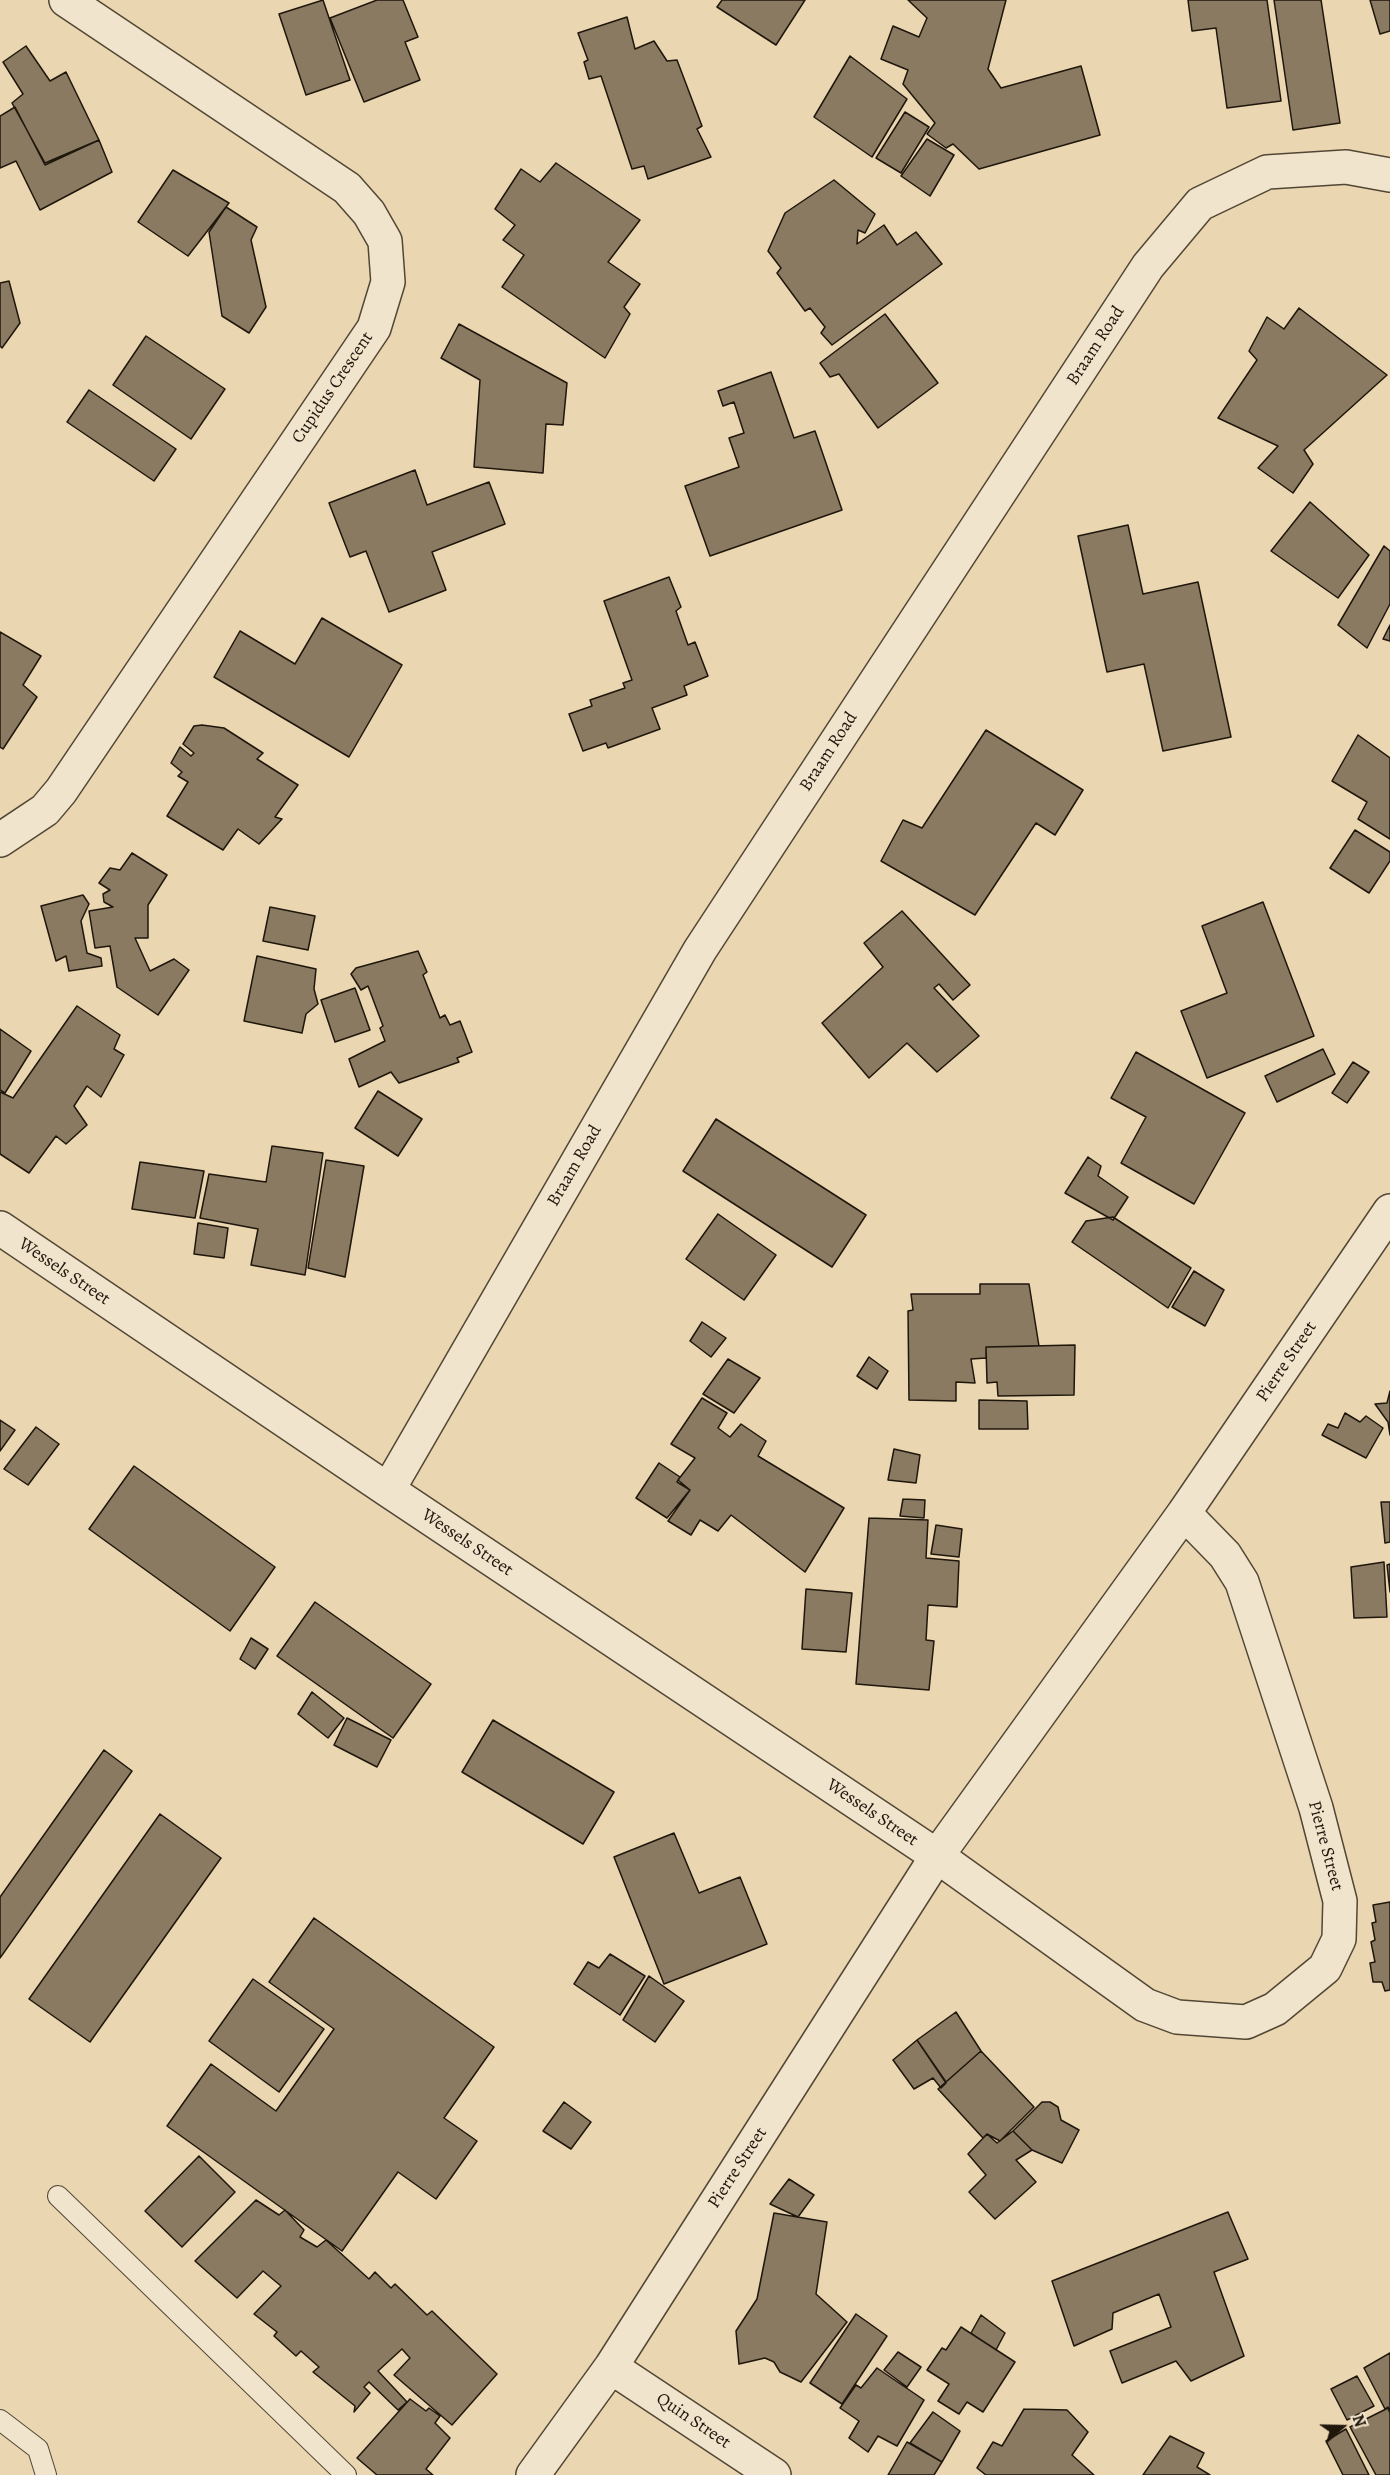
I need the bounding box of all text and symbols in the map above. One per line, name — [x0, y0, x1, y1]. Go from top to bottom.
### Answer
street label: Braam Road — [1062, 302, 1130, 390]
street label: Cupidus Crescent — [288, 328, 378, 448]
street label: Braam Road — [795, 708, 863, 796]
street label: Braam Road — [543, 1122, 607, 1210]
street label: Wessels Street — [14, 1234, 114, 1310]
street label: Pierre Street — [1252, 1318, 1322, 1406]
street label: Wessels Street — [417, 1505, 517, 1581]
street label: Wessels Street — [822, 1775, 922, 1851]
street label: Pierre Street — [1303, 1799, 1347, 1893]
street label: Pierre Street — [704, 2123, 772, 2213]
street label: Quin Street — [652, 2388, 734, 2454]
north arrow — [1312, 2397, 1372, 2457]
text: N — [1347, 2412, 1371, 2430]

